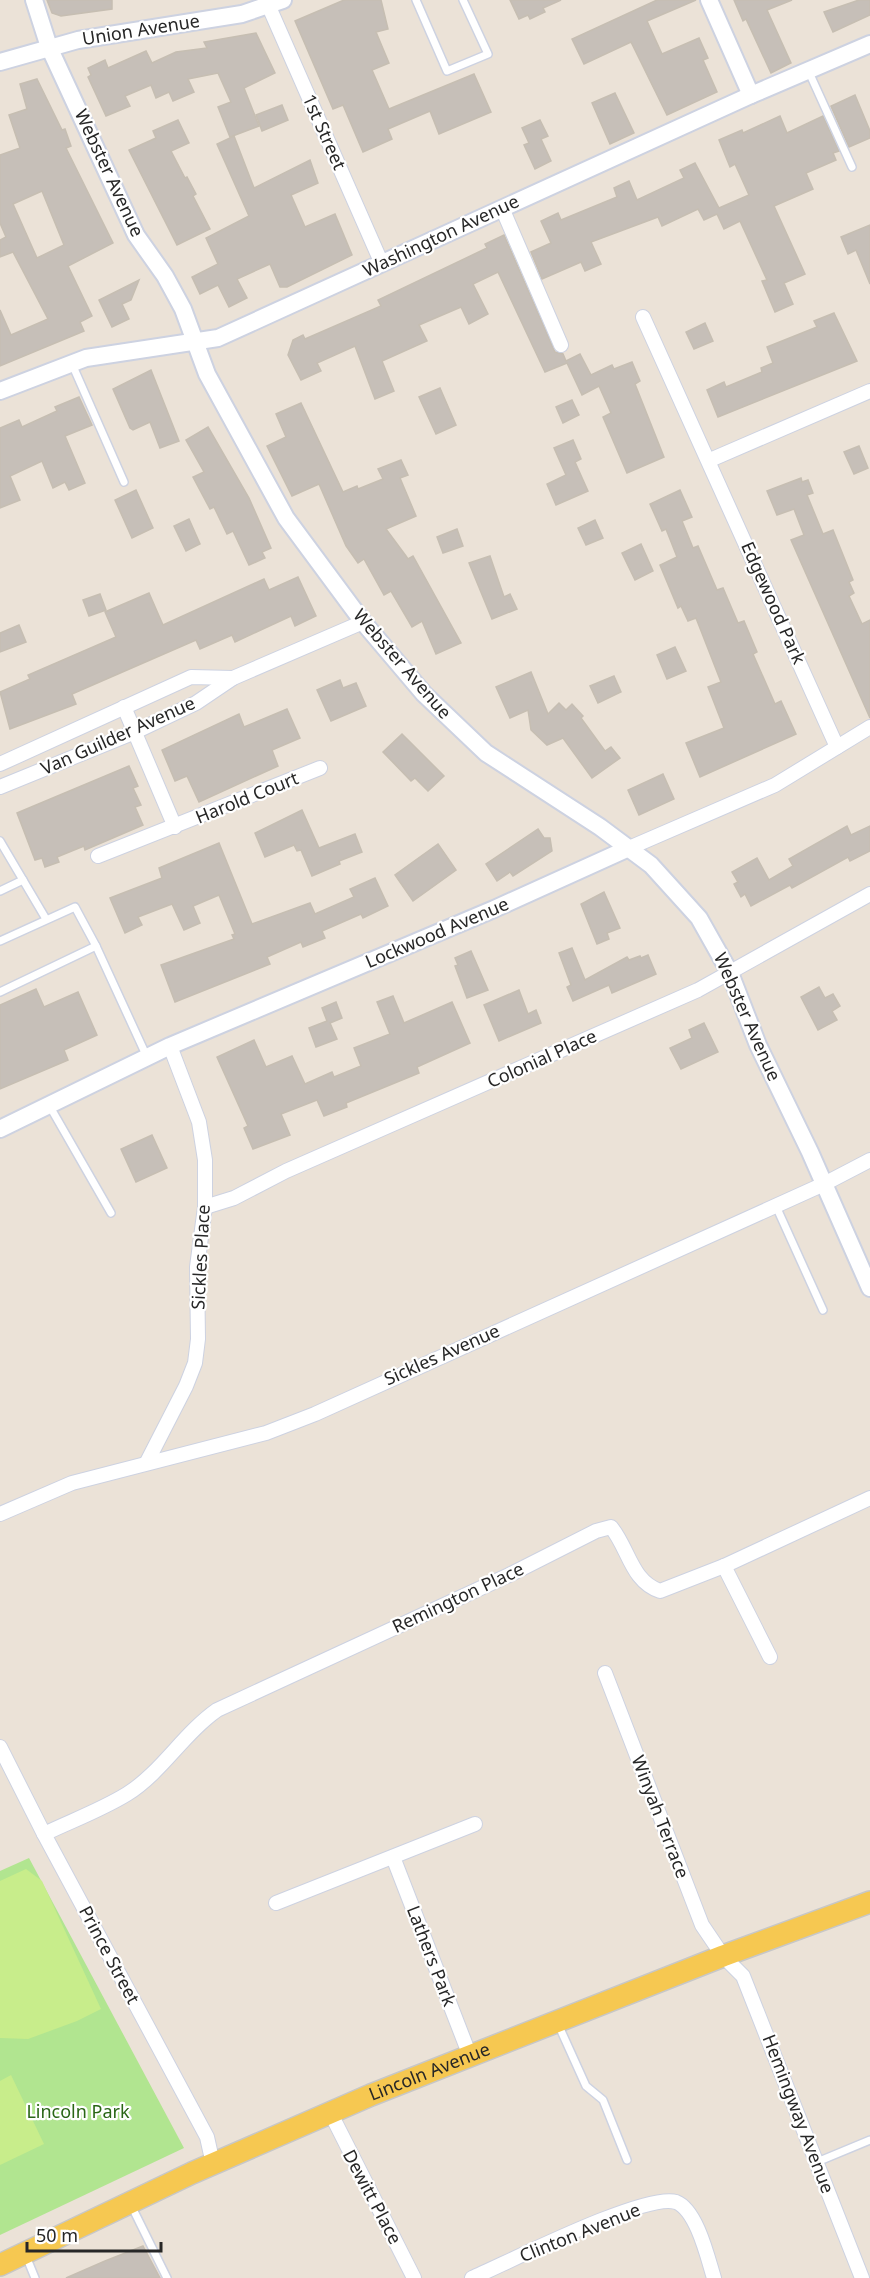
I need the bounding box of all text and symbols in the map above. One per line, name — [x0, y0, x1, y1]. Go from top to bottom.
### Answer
street label: Union Avenue — [80, 8, 201, 50]
street label: 1st Street — [298, 90, 352, 174]
street label: Webster Avenue — [70, 105, 150, 240]
street label: Washington Avenue — [359, 188, 522, 282]
street label: Edgewood Park — [736, 538, 812, 668]
street label: Webster Avenue — [348, 603, 457, 723]
street label: Van Guilder Avenue — [37, 690, 198, 780]
street label: Harold Court — [192, 765, 302, 829]
street label: Lockwood Avenue — [361, 891, 512, 973]
street label: Webster Avenue — [709, 949, 787, 1085]
street label: Colonial Place — [483, 1023, 600, 1093]
street label: Sickles Place — [185, 1204, 215, 1310]
street label: Sickles Avenue — [380, 1318, 503, 1390]
street label: Remington Place — [388, 1556, 527, 1638]
street label: Winyah Terrace — [626, 1752, 695, 1882]
street label: Prince Street — [74, 1901, 146, 2008]
street label: Lathers Park — [402, 1902, 462, 2010]
street label: Hemingway Avenue — [758, 2031, 840, 2197]
street label: Lincoln Avenue — [365, 2036, 493, 2106]
park label: Lincoln Park — [26, 2099, 130, 2123]
street label: Dewitt Place — [338, 2145, 408, 2248]
street label: Clinton Avenue — [516, 2197, 644, 2267]
scale bar — [27, 2215, 160, 2253]
text: 50 m — [36, 2223, 78, 2247]

